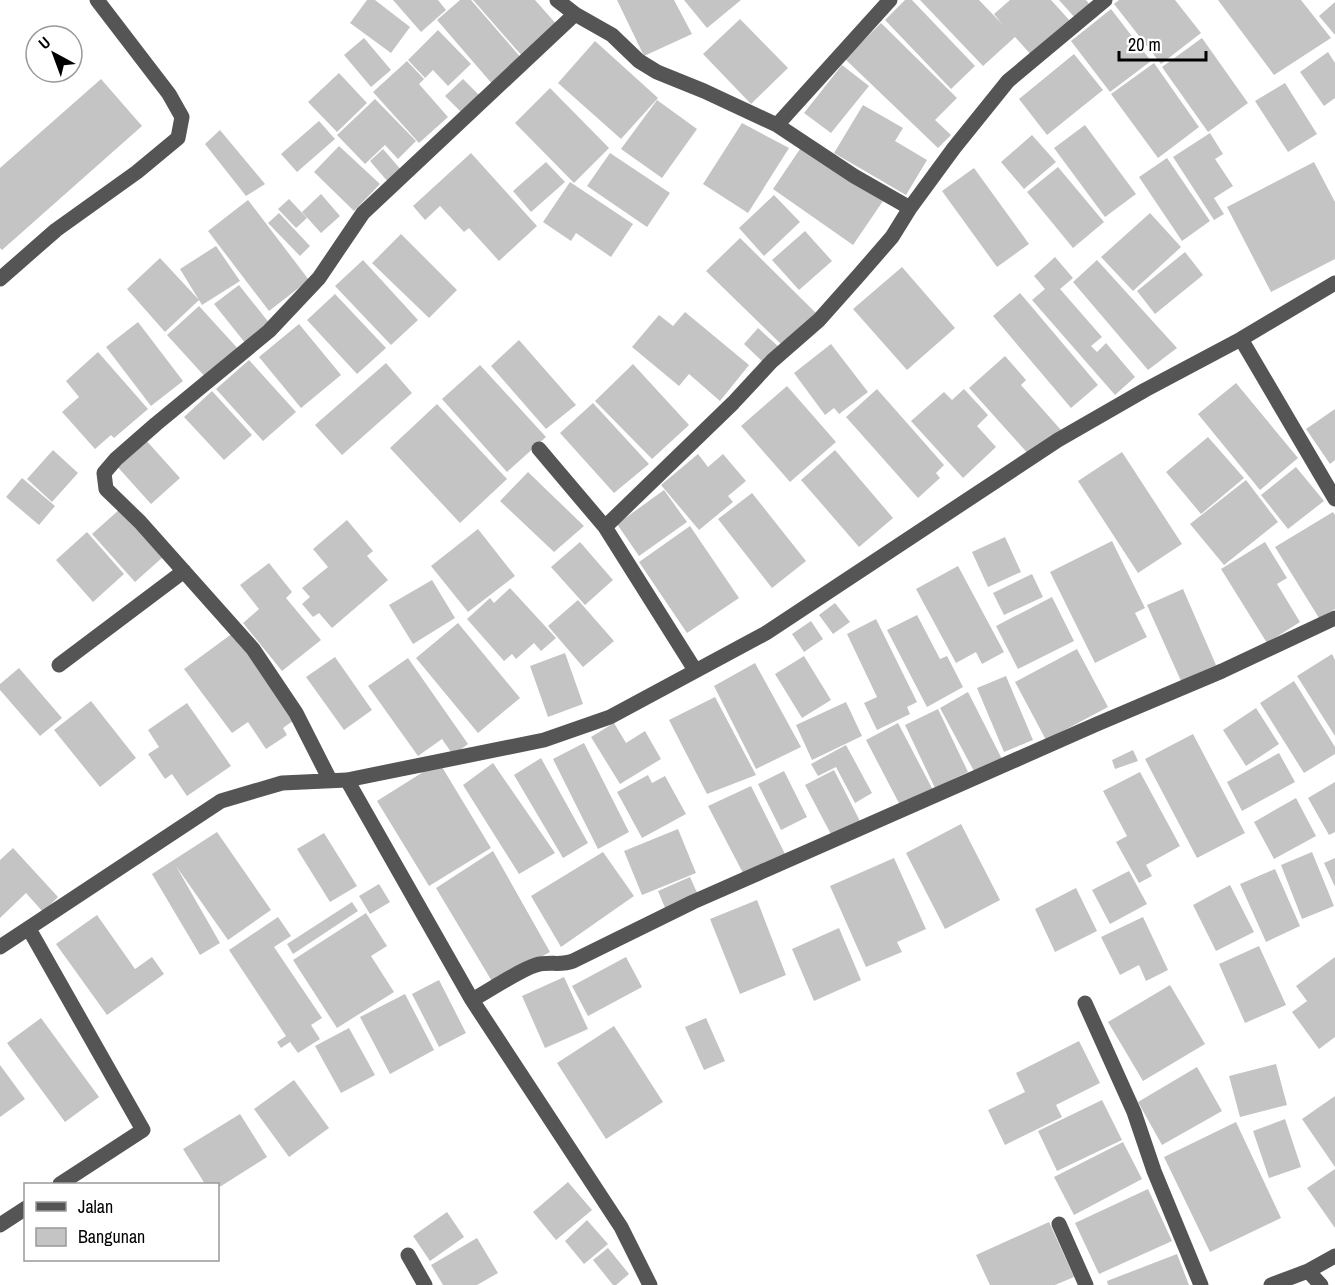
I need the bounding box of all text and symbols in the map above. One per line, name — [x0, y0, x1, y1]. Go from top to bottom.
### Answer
north arrow — [24, 24, 84, 84]
scale bar — [1119, 24, 1206, 62]
text: U — [33, 31, 55, 54]
text: 20 m — [1128, 32, 1161, 57]
legend — [24, 1183, 219, 1261]
text: Jalan — [78, 1194, 113, 1219]
text: Bangunan — [78, 1224, 145, 1249]

